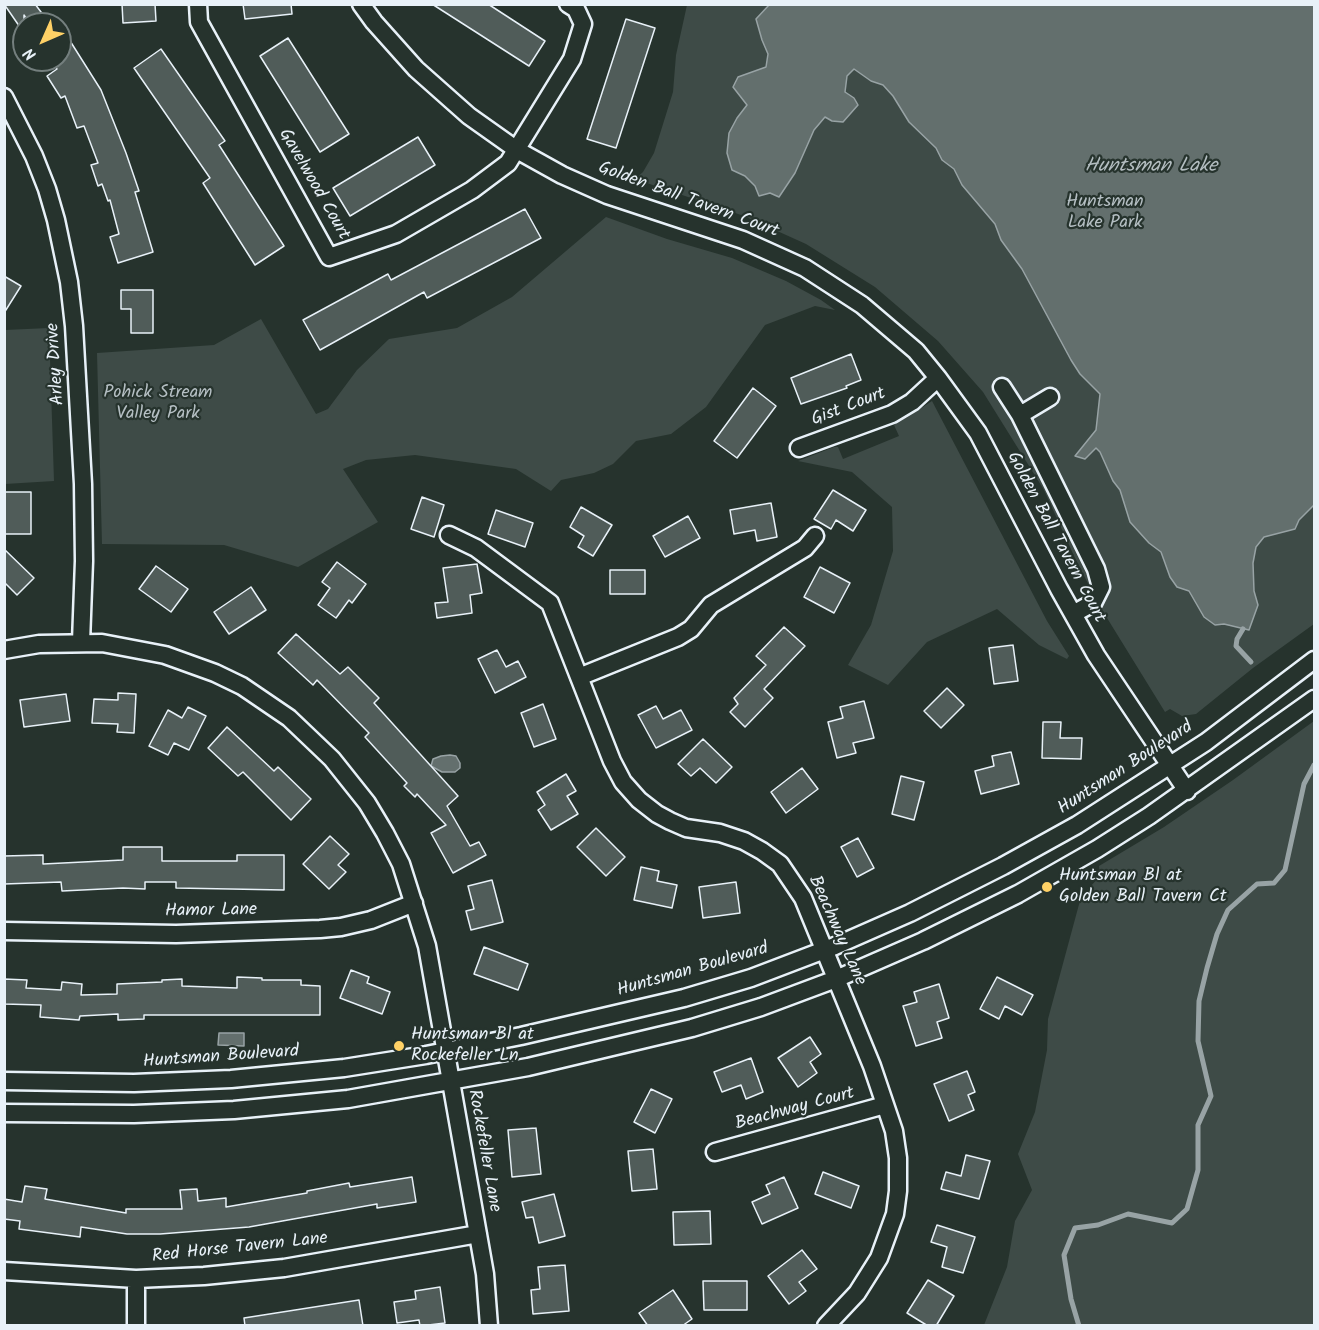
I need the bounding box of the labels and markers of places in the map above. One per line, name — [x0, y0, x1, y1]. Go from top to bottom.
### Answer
place label: Huntsman Bl at Golden Ball Tavern Ct — [1059, 866, 1227, 908]
marker: Huntsman Bl at Golden Ball Tavern Ct — [1040, 880, 1054, 894]
place label: Huntsman Bl at Rockefeller Ln — [411, 1025, 534, 1068]
marker: Huntsman Bl at Rockefeller Ln — [392, 1039, 406, 1053]

